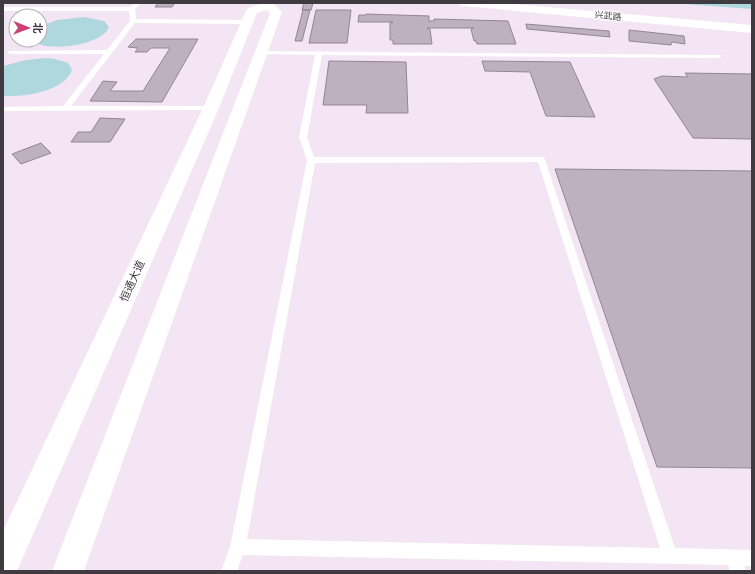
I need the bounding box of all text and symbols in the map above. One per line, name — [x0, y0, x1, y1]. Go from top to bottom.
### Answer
north arrow — [8, 8, 48, 48]
street label: 兴武路 — [594, 9, 622, 23]
text: 北 — [30, 23, 46, 34]
street label: 恒通大道 — [116, 258, 148, 304]

